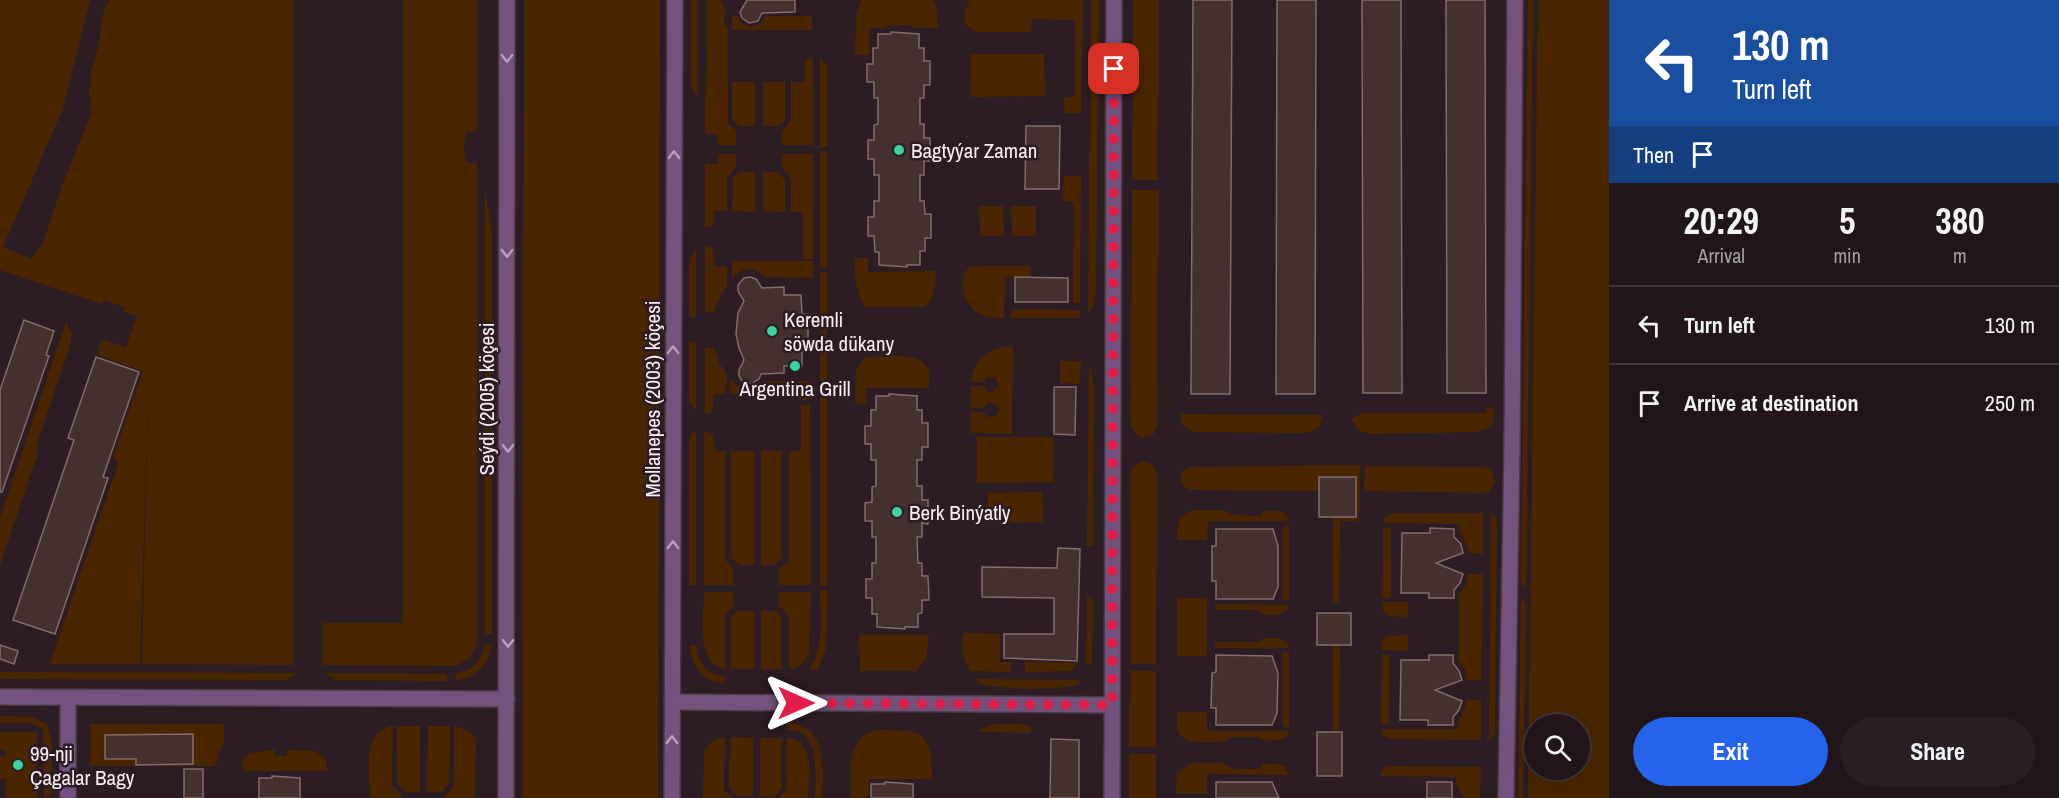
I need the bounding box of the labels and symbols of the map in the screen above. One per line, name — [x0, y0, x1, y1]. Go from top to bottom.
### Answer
pin — [1088, 43, 1139, 94]
one-way arrow — [501, 54, 513, 63]
place label: Bagtyýar Zaman — [911, 136, 1037, 165]
marker: Bagtyýar Zaman — [892, 143, 906, 157]
one-way arrow — [668, 150, 680, 159]
one-way arrow — [501, 249, 513, 258]
street label: Mollanepes (2003) köçesi — [638, 300, 667, 498]
place label: Keremli söwda dükany — [784, 305, 894, 358]
street label: Seýdi (2005) köçesi — [472, 322, 501, 476]
marker: Keremli söwda dükany — [765, 324, 779, 338]
one-way arrow — [667, 345, 679, 354]
marker: Argentina Grill — [788, 359, 802, 373]
place label: Argentina Grill — [738, 374, 851, 403]
one-way arrow — [501, 444, 514, 453]
place label: Berk Binýatly — [909, 498, 1011, 527]
marker: Berk Binýatly — [890, 505, 904, 519]
one-way arrow — [667, 540, 679, 549]
one-way arrow — [502, 639, 514, 648]
position arrow — [764, 671, 828, 735]
one-way arrow — [666, 735, 678, 744]
place label: 99-nji Çagalar Bagy — [30, 739, 135, 792]
marker: 99-nji Çagalar Bagy — [11, 758, 25, 772]

